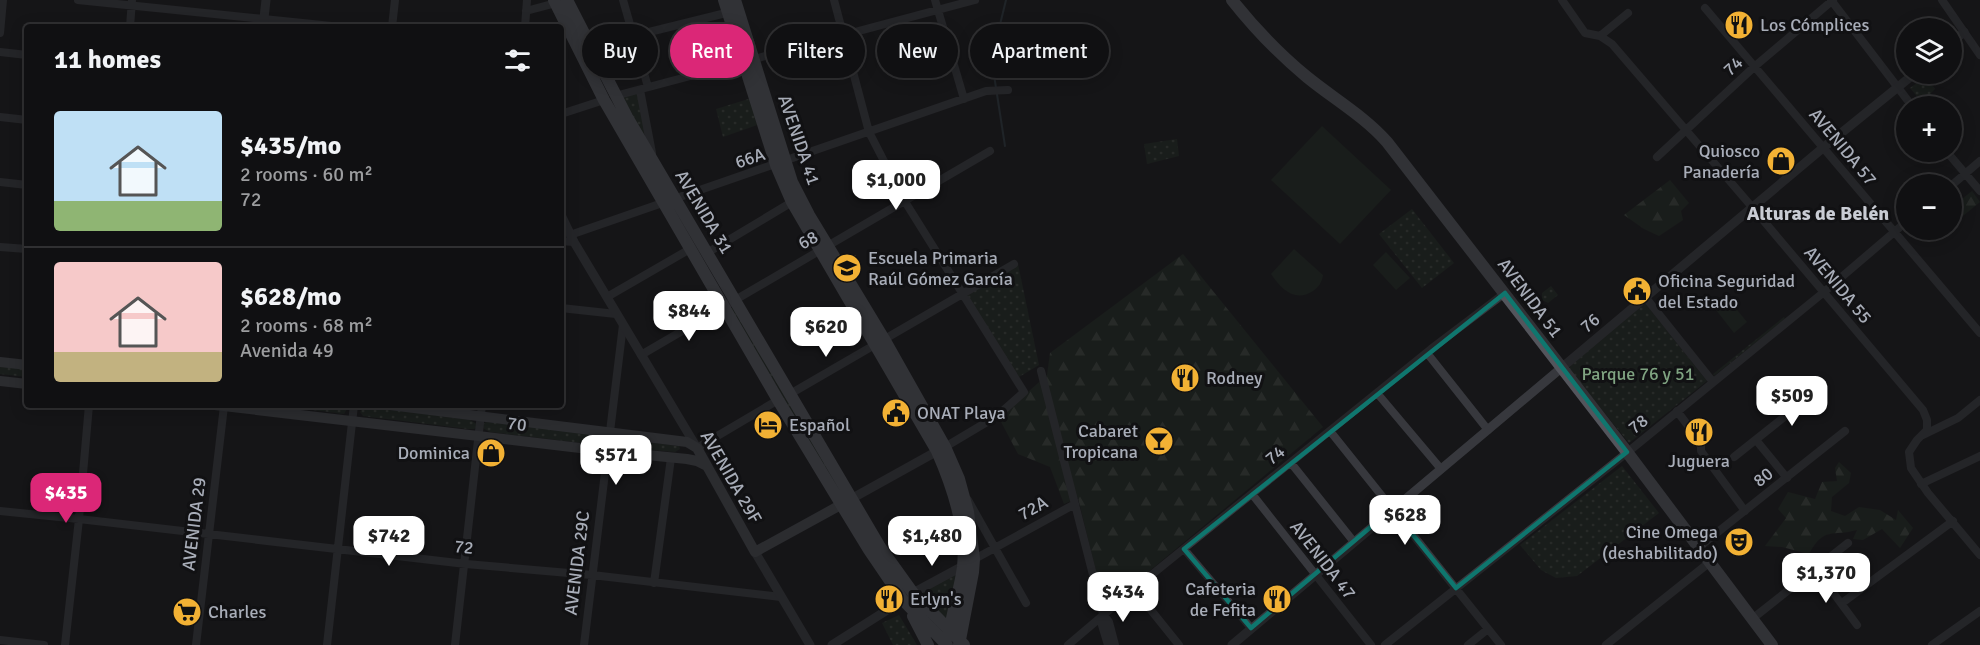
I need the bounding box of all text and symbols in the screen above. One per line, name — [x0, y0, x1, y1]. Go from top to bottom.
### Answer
restaurant icon: Los Cómplices — [1723, 9, 1755, 41]
place label: Los Cómplices — [1760, 14, 1870, 36]
map controls — [1896, 18, 1962, 240]
button: layers — [1896, 18, 1962, 84]
chip: Buy — [582, 24, 658, 78]
chip: Rent — [670, 24, 754, 78]
chip: Filters — [766, 24, 865, 78]
chip: New — [877, 24, 958, 78]
chip: Apartment — [970, 24, 1109, 78]
text: 11 homes — [54, 44, 161, 76]
icon: filters — [501, 44, 534, 77]
street label: 74 — [1718, 51, 1748, 81]
street label: AVENIDA 41 — [773, 92, 825, 188]
button: + — [1896, 96, 1962, 162]
street label: AVENIDA 57 — [1804, 104, 1882, 190]
text: $435/mo — [240, 130, 341, 162]
icon: home — [102, 135, 174, 207]
place label: Quiosco Panadería — [1683, 140, 1760, 183]
street label: 66A — [732, 143, 768, 173]
shop icon: Quiosco Panadería — [1765, 145, 1797, 177]
pin: $1,000 — [847, 160, 945, 211]
text: 2 rooms · 60 m² — [240, 162, 373, 187]
street label: AVENIDA 31 — [670, 166, 738, 258]
text: $1,000 — [866, 167, 926, 192]
button: − — [1896, 174, 1962, 240]
text: 72 — [240, 187, 262, 212]
district label: Alturas de Belén — [1747, 201, 1889, 226]
street label: 68 — [794, 226, 822, 254]
street label: AVENIDA 55 — [1799, 242, 1877, 328]
place label: Escuela Primaria Raúl Gómez García — [868, 247, 1013, 290]
school or university icon: Escuela Primaria Raúl Gómez García — [831, 252, 863, 284]
street label: AVENIDA 51 — [1493, 254, 1567, 342]
place label: Oficina Seguridad del Estado — [1658, 270, 1795, 313]
public building icon: Oficina Seguridad del Estado — [1621, 275, 1653, 307]
text: $628/mo — [240, 281, 341, 313]
icon: home — [102, 286, 174, 358]
pin: $844 — [653, 291, 725, 342]
text: $844 — [667, 298, 711, 323]
pin: $620 — [790, 307, 862, 358]
street label: 76 — [1575, 308, 1605, 338]
text: 2 rooms · 68 m² — [240, 313, 373, 338]
text: $620 — [804, 314, 848, 339]
text: Avenida 49 — [240, 338, 334, 363]
restaurant icon: Rodney — [1169, 362, 1201, 394]
park label: Parque 76 y 51 — [1582, 363, 1694, 385]
place label: Rodney — [1206, 367, 1263, 389]
pin: $509 — [1756, 376, 1828, 427]
text: $509 — [1770, 383, 1814, 408]
public building icon: ONAT Playa — [880, 397, 912, 429]
place label: ONAT Playa — [917, 402, 1006, 424]
hotel icon: Español — [752, 409, 784, 441]
street label: 78 — [1624, 409, 1652, 439]
street label: 70 — [506, 412, 528, 436]
place label: Español — [789, 414, 850, 436]
restaurant icon: Juguera — [1683, 416, 1715, 448]
place label: Cabaret Tropicana — [1063, 420, 1138, 463]
bar icon: Cabaret Tropicana — [1143, 425, 1175, 457]
street label: AVENIDA 29F — [696, 427, 766, 527]
pin: $571 — [580, 435, 652, 486]
shop icon: Dominica — [475, 437, 507, 469]
street label: 74 — [1261, 440, 1290, 470]
place label: Dominica — [397, 442, 470, 464]
text: $571 — [594, 442, 638, 467]
place label: Juguera — [1668, 450, 1730, 472]
street label: 80 — [1749, 462, 1777, 492]
pin: $435 — [30, 473, 102, 524]
street label: AVENIDA 29 — [177, 476, 211, 572]
text: $435 — [44, 480, 88, 505]
street label: 72A — [1014, 491, 1052, 525]
pin: $628 — [1369, 495, 1441, 546]
text: $628 — [1383, 502, 1427, 527]
street label: AVENIDA 29C — [560, 510, 594, 616]
pin: $742 — [353, 516, 425, 567]
pin: $1,480 — [883, 516, 981, 567]
street label: AVENIDA 47 — [1285, 516, 1361, 604]
place label: Cine Omega (deshabilitado) — [1602, 521, 1718, 564]
text: $742 — [367, 523, 411, 548]
text: $1,480 — [902, 523, 962, 548]
theatre icon: Cine Omega (deshabilitado) — [1723, 526, 1755, 558]
street label: 72 — [453, 535, 475, 559]
pin: $1,370 — [1777, 553, 1875, 604]
text: $1,370 — [1796, 560, 1856, 585]
pin: $434 — [1087, 572, 1159, 623]
place label: Cafeteria de Fefita — [1185, 578, 1256, 621]
text: $434 — [1101, 579, 1145, 604]
restaurant icon: Erlyn's — [873, 583, 905, 615]
restaurant icon: Cafeteria de Fefita — [1261, 583, 1293, 615]
place label: Erlyn's — [910, 588, 962, 610]
supermarket icon: Charles — [171, 596, 203, 628]
place label: Charles — [208, 601, 267, 623]

